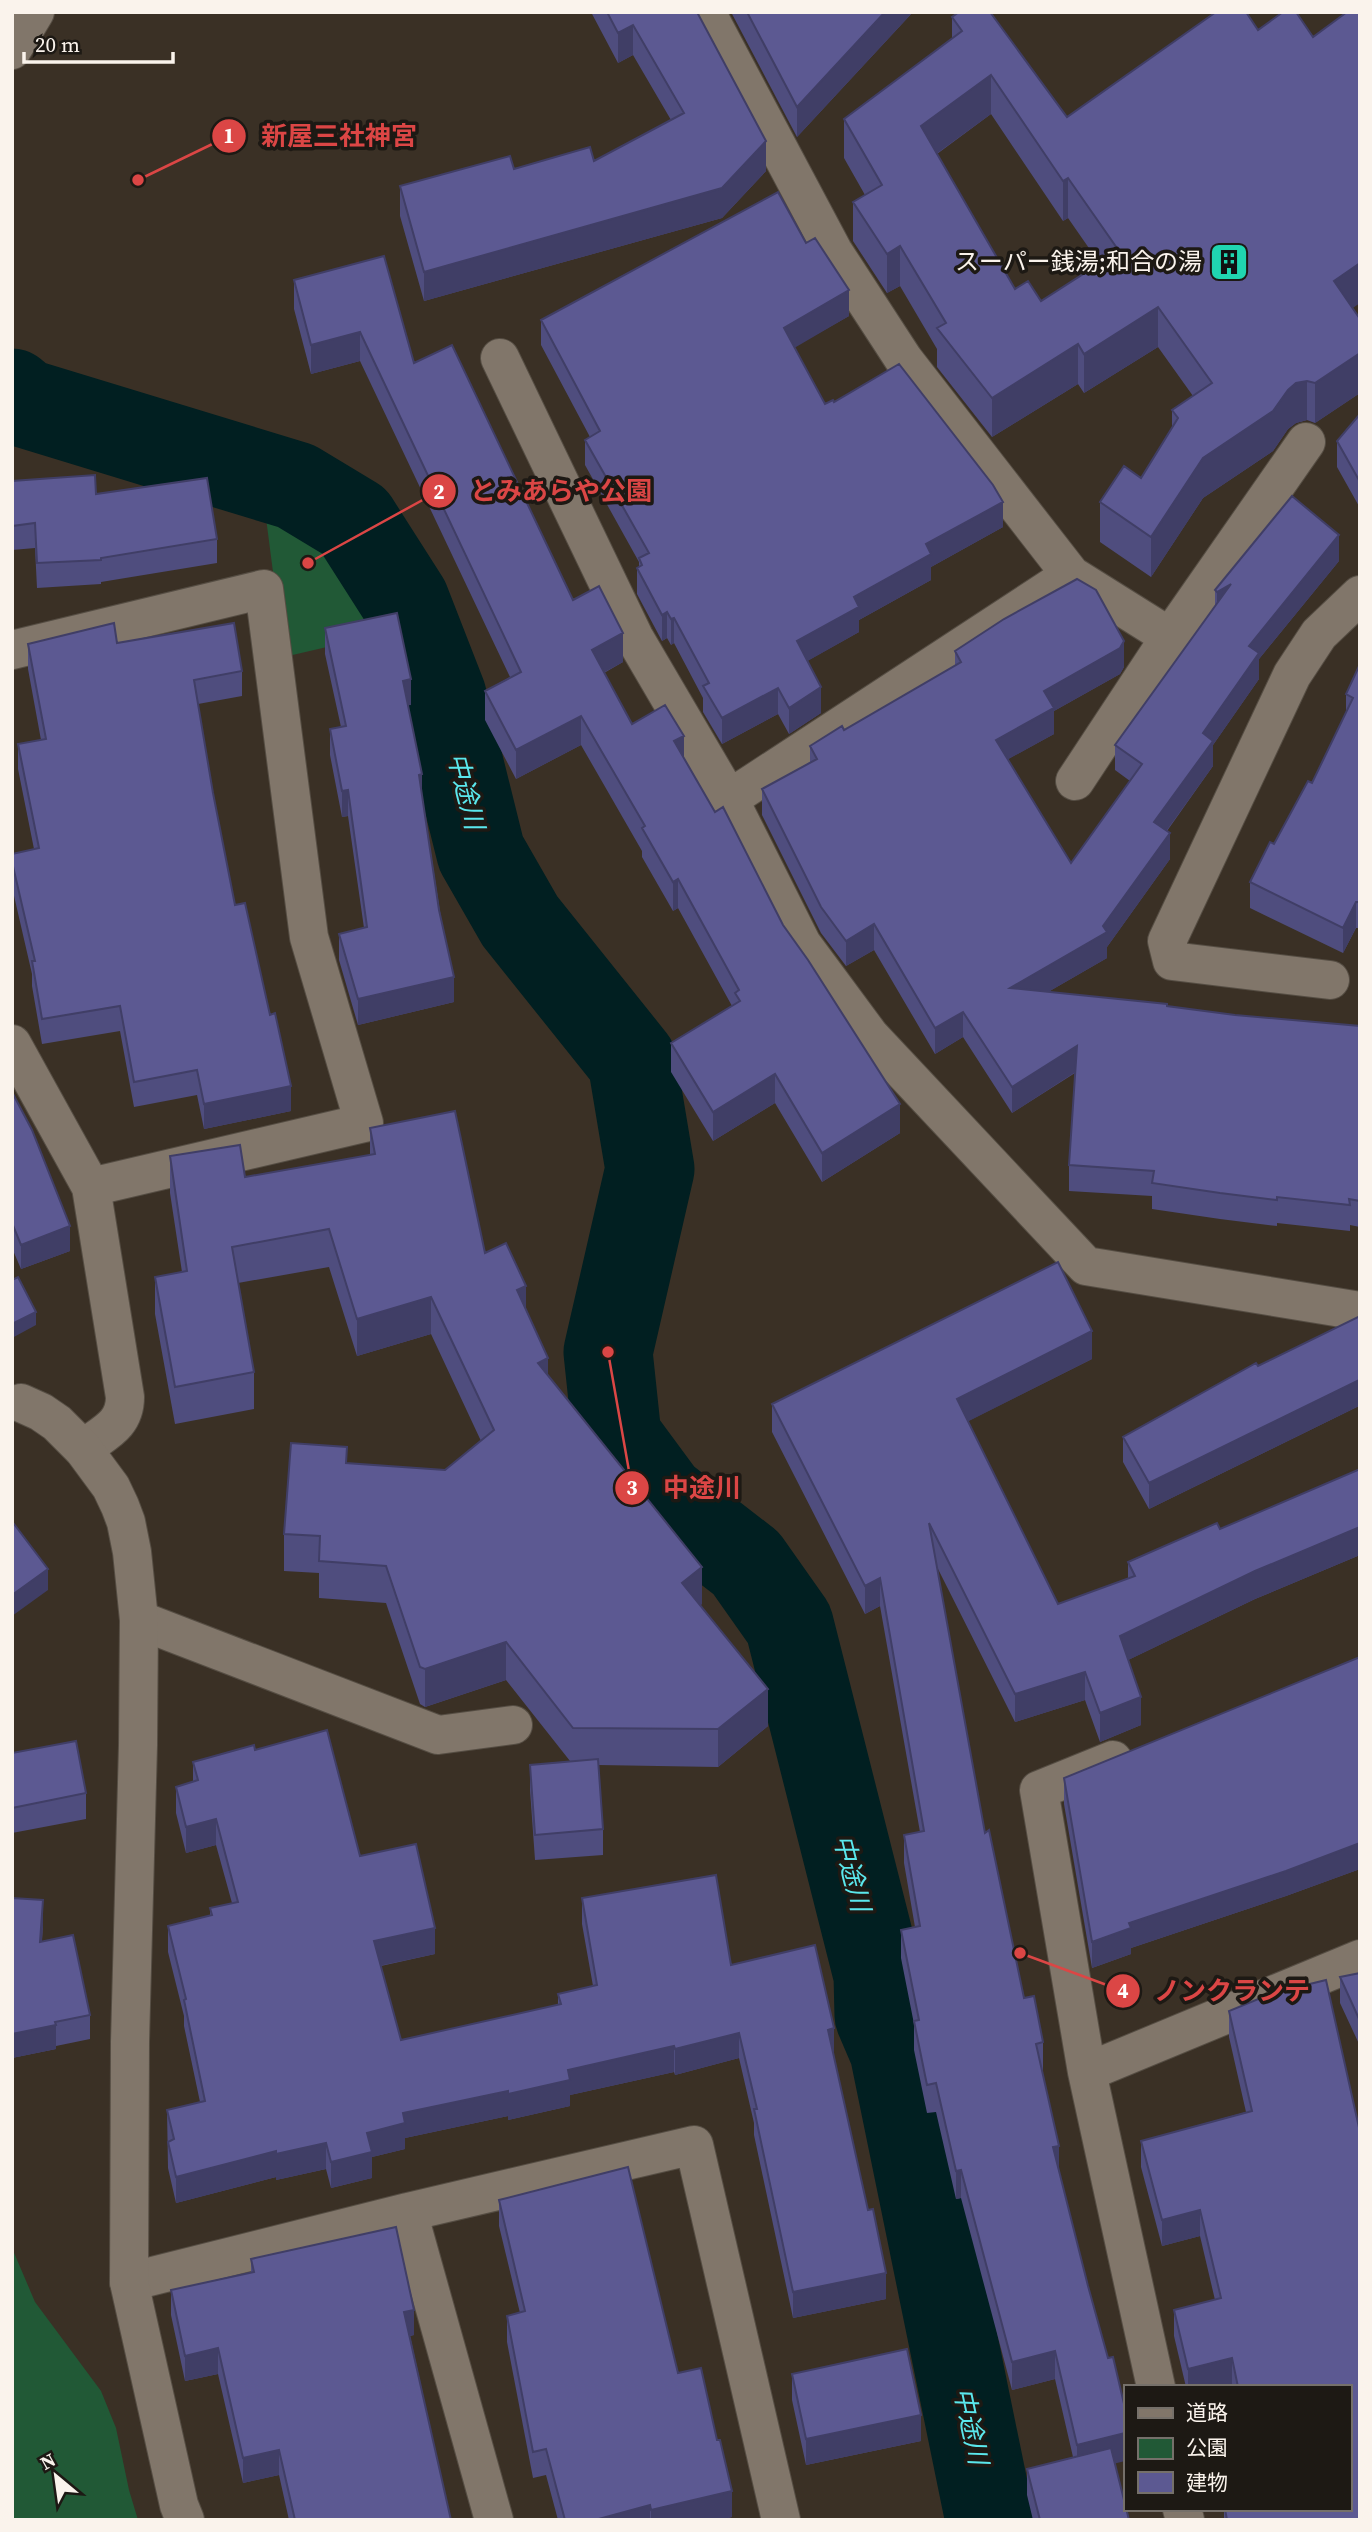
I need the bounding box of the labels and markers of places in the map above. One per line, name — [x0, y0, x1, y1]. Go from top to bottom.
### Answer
callout: 新屋三社神宮 — [212, 112, 431, 159]
building icon: スーパー銭湯;和合の湯 — [1208, 241, 1250, 283]
place label: スーパー銭湯;和合の湯 — [955, 245, 1202, 278]
callout: とみあらや公園 — [421, 468, 666, 515]
callout: 中途川 — [614, 1464, 755, 1511]
callout: ノンクランテ — [1105, 1967, 1324, 2014]

